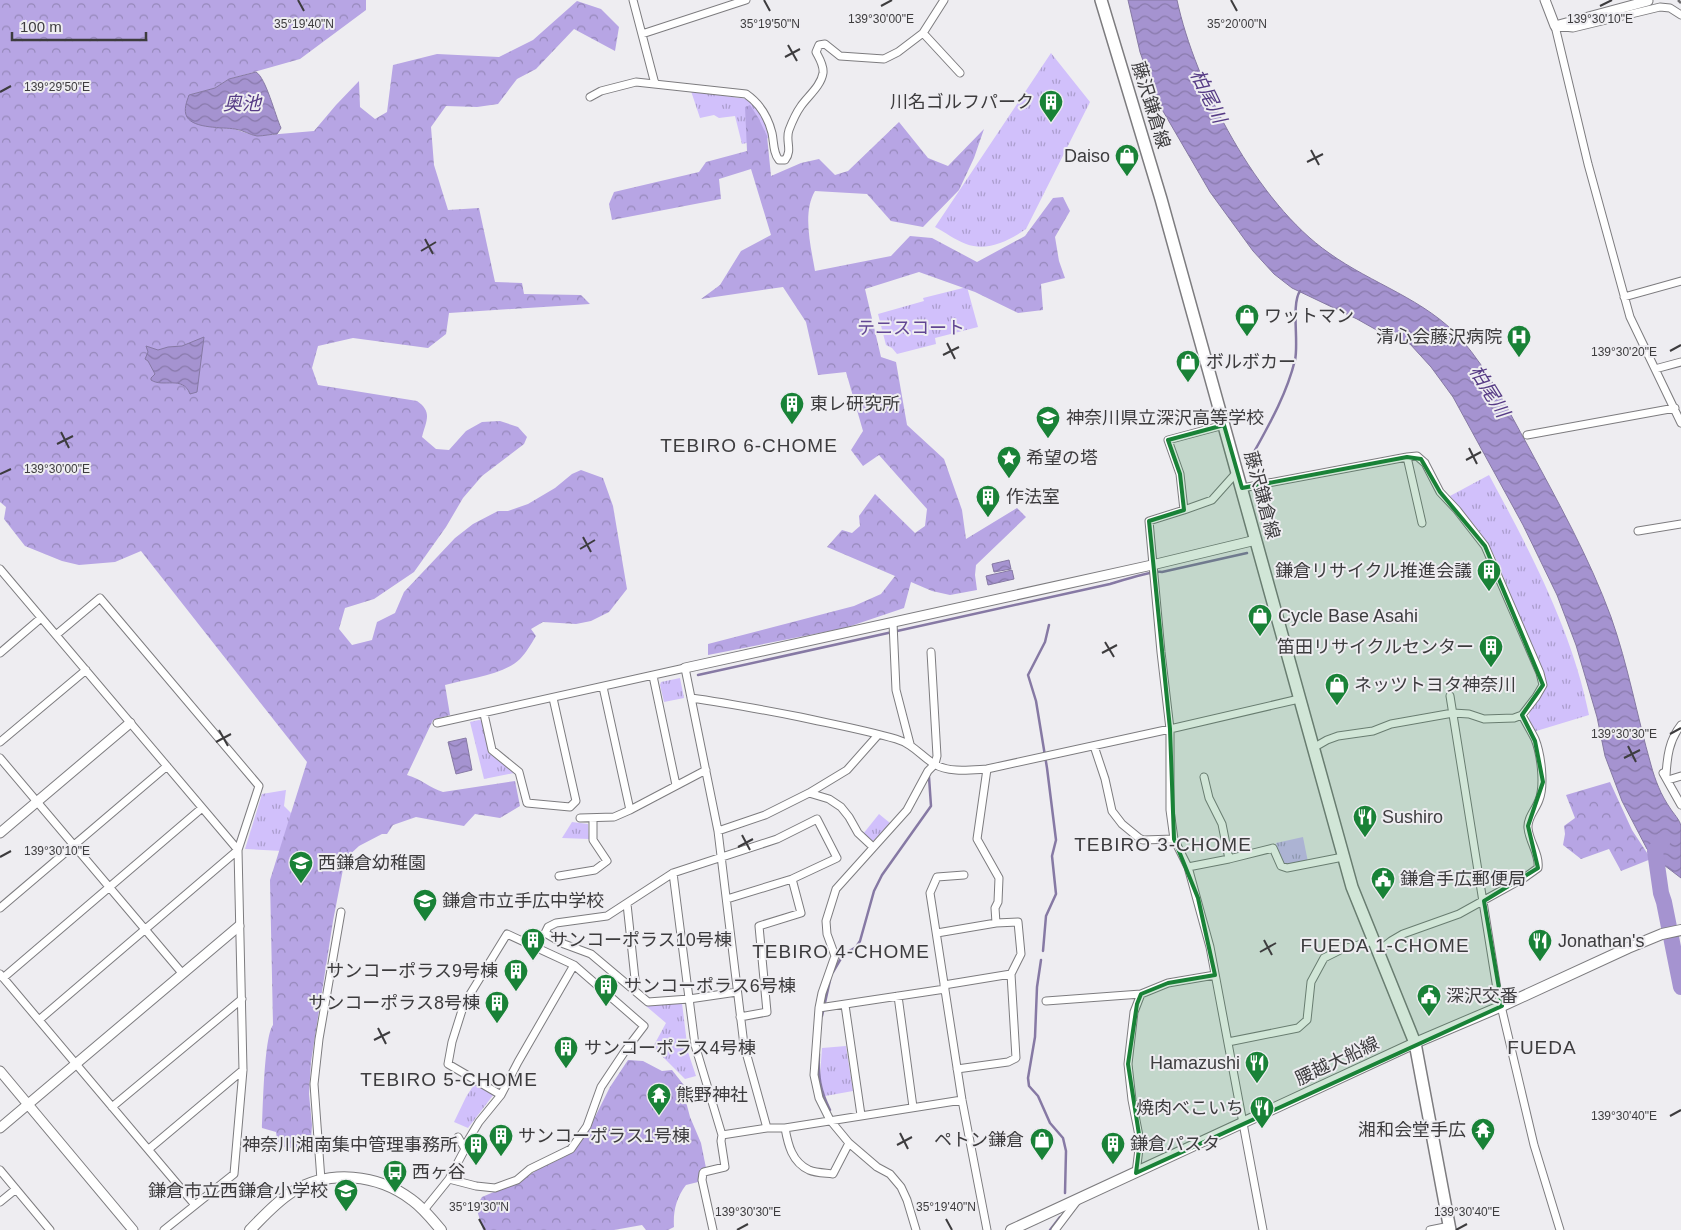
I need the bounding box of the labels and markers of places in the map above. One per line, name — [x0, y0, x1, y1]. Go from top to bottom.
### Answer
building icon: 川名ゴルフパーク — [1038, 89, 1064, 123]
place label: 川名ゴルフパーク — [890, 92, 1034, 112]
shop icon: Daiso — [1114, 143, 1140, 177]
place label: Daiso — [1064, 146, 1110, 166]
shop icon: ワットマン — [1234, 303, 1260, 337]
place label: ワットマン — [1264, 306, 1354, 326]
hospital icon: 清心会藤沢病院 — [1506, 324, 1532, 358]
place label: 清心会藤沢病院 — [1376, 327, 1502, 347]
shop icon: ボルボカー — [1175, 349, 1201, 383]
place label: ボルボカー — [1206, 352, 1296, 372]
building icon: 東レ研究所 — [779, 391, 805, 425]
place label: 東レ研究所 — [810, 394, 900, 414]
school or university icon: 神奈川県立深沢高等学校 — [1035, 405, 1061, 439]
place label: 神奈川県立深沢高等学校 — [1066, 408, 1264, 428]
place icon: 希望の塔 — [996, 445, 1022, 479]
place label: 希望の塔 — [1026, 448, 1098, 468]
building icon: 作法室 — [975, 484, 1001, 518]
place label: 作法室 — [1006, 487, 1060, 507]
building icon: 鎌倉リサイクル推進会議 — [1476, 558, 1502, 592]
place label: 鎌倉リサイクル推進会議 — [1275, 561, 1472, 581]
shop icon: Cycle Base Asahi — [1247, 603, 1273, 637]
place label: Cycle Base Asahi — [1278, 606, 1418, 626]
building icon: 笛田リサイクルセンター — [1478, 634, 1504, 668]
place label: 笛田リサイクルセンター — [1277, 637, 1474, 657]
shop icon: ネッツトヨタ神奈川 — [1324, 672, 1350, 706]
place label: ネッツトヨタ神奈川 — [1354, 675, 1516, 695]
restaurant icon: Sushiro — [1352, 804, 1378, 838]
place label: Sushiro — [1382, 807, 1443, 827]
school or university icon: 西鎌倉幼稚園 — [288, 850, 314, 884]
place label: 西鎌倉幼稚園 — [318, 853, 426, 873]
public building icon: 鎌倉手広郵便局 — [1370, 866, 1396, 900]
place label: 鎌倉手広郵便局 — [1400, 869, 1526, 889]
school or university icon: 鎌倉市立手広中学校 — [412, 888, 438, 922]
place label: 鎌倉市立手広中学校 — [442, 891, 604, 911]
building icon: サンコーポラス10号棟 — [520, 927, 546, 961]
restaurant icon: Jonathan's — [1527, 928, 1553, 962]
place label: サンコーポラス10号棟 — [550, 930, 732, 950]
place label: Jonathan's — [1558, 931, 1645, 951]
building icon: サンコーポラス9号棟 — [503, 958, 529, 992]
place label: サンコーポラス9号棟 — [326, 961, 498, 981]
building icon: サンコーポラス6号棟 — [593, 973, 619, 1007]
place label: サンコーポラス6号棟 — [624, 976, 796, 996]
public building icon: 深沢交番 — [1416, 983, 1442, 1017]
place label: 深沢交番 — [1446, 986, 1518, 1006]
building icon: サンコーポラス8号棟 — [484, 990, 510, 1024]
place label: サンコーポラス8号棟 — [308, 993, 480, 1013]
building icon: サンコーポラス4号棟 — [553, 1035, 579, 1069]
place label: サンコーポラス4号棟 — [584, 1038, 756, 1058]
restaurant icon: Hamazushi — [1244, 1050, 1270, 1084]
place label: Hamazushi — [1150, 1053, 1240, 1073]
temple icon: 熊野神社 — [646, 1082, 672, 1116]
place label: 熊野神社 — [676, 1085, 748, 1105]
restaurant icon: 焼肉べこいち — [1249, 1095, 1275, 1129]
place label: 焼肉べこいち — [1136, 1098, 1244, 1118]
temple icon: 湘和会堂手広 — [1470, 1117, 1496, 1151]
place label: 湘和会堂手広 — [1358, 1120, 1466, 1140]
building icon: サンコーポラス1号棟 — [488, 1123, 514, 1157]
place label: サンコーポラス1号棟 — [518, 1126, 690, 1146]
shop icon: ペトン鎌倉 — [1029, 1127, 1055, 1161]
place label: ペトン鎌倉 — [934, 1130, 1024, 1150]
building icon: 鎌倉パスタ — [1100, 1131, 1126, 1165]
building icon: 神奈川湘南集中管理事務所 — [463, 1132, 489, 1166]
place label: 鎌倉パスタ — [1130, 1134, 1220, 1154]
place label: 神奈川湘南集中管理事務所 — [242, 1135, 458, 1155]
bus stop icon: 西ヶ谷 — [382, 1159, 408, 1193]
place label: 西ヶ谷 — [412, 1162, 466, 1182]
school or university icon: 鎌倉市立西鎌倉小学校 — [333, 1178, 359, 1212]
place label: 鎌倉市立西鎌倉小学校 — [148, 1181, 328, 1201]

